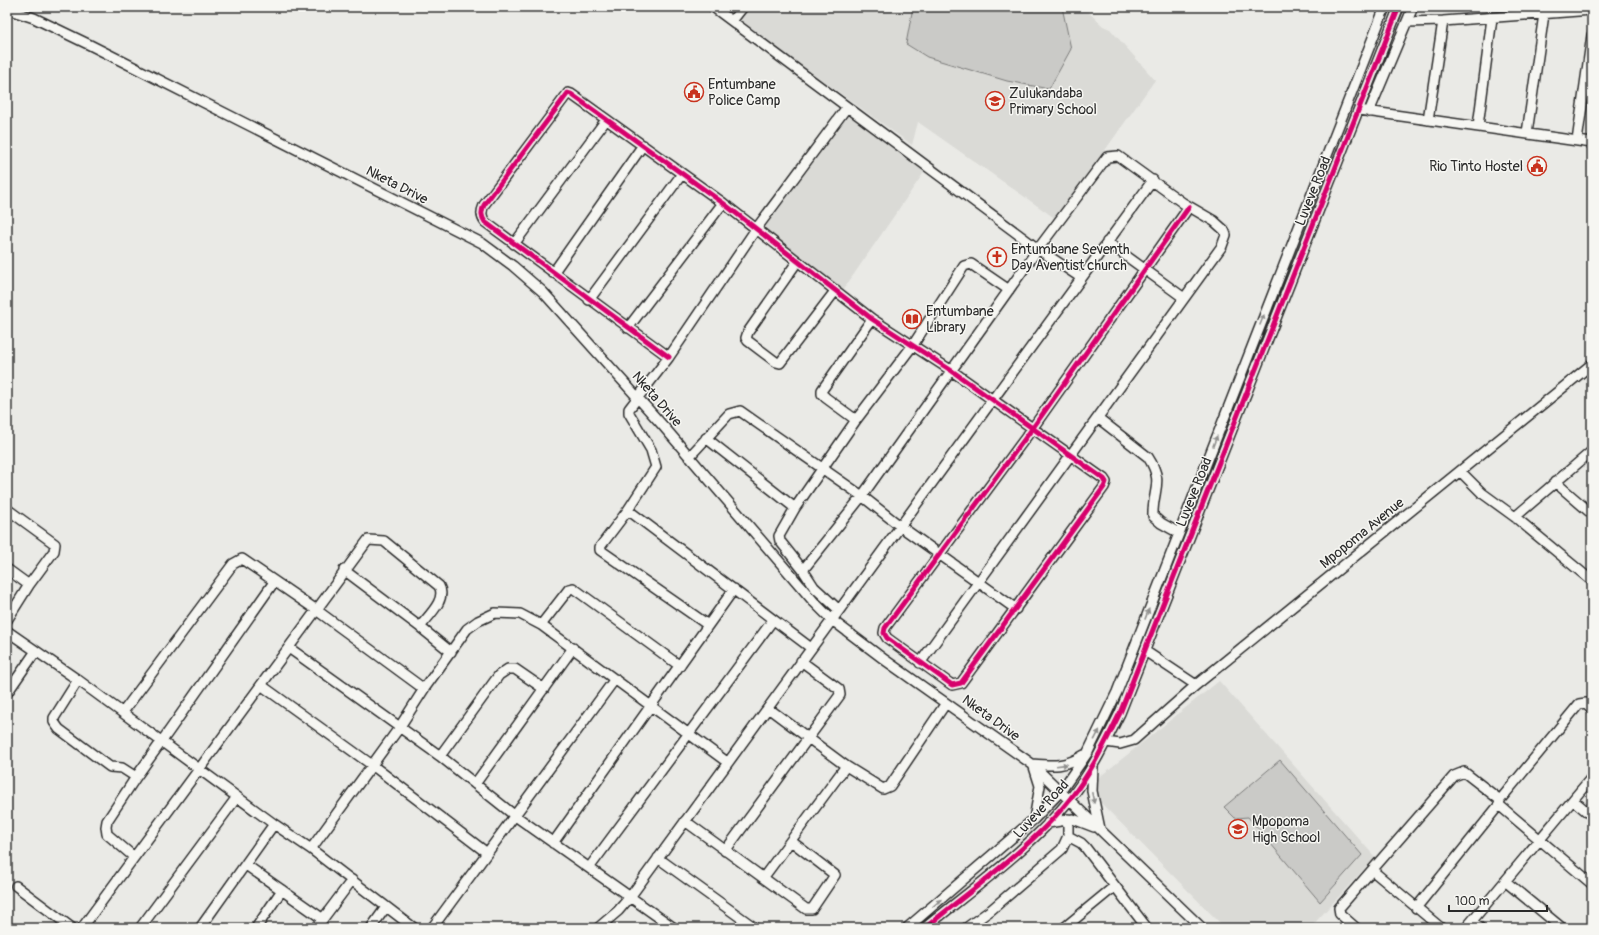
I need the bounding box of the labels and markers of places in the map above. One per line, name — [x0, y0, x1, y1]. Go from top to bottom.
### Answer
place label: Entumbane Police Camp — [708, 76, 781, 109]
public building icon: Entumbane Police Camp — [683, 81, 705, 103]
place label: Zulukandaba Primary School — [1009, 85, 1097, 118]
school or university icon: Zulukandaba Primary School — [984, 90, 1006, 112]
public building icon: Rio Tinto Hostel — [1526, 155, 1548, 177]
place label: Rio Tinto Hostel — [1429, 158, 1523, 175]
place label: Entumbane Seventh Day Aventist church — [1011, 241, 1130, 274]
church icon: Entumbane Seventh Day Aventist church — [986, 246, 1008, 268]
place label: Entumbane Library — [926, 303, 994, 336]
library icon: Entumbane Library — [901, 308, 923, 330]
place label: Mpopoma High School — [1252, 813, 1320, 846]
school or university icon: Mpopoma High School — [1227, 818, 1249, 840]

